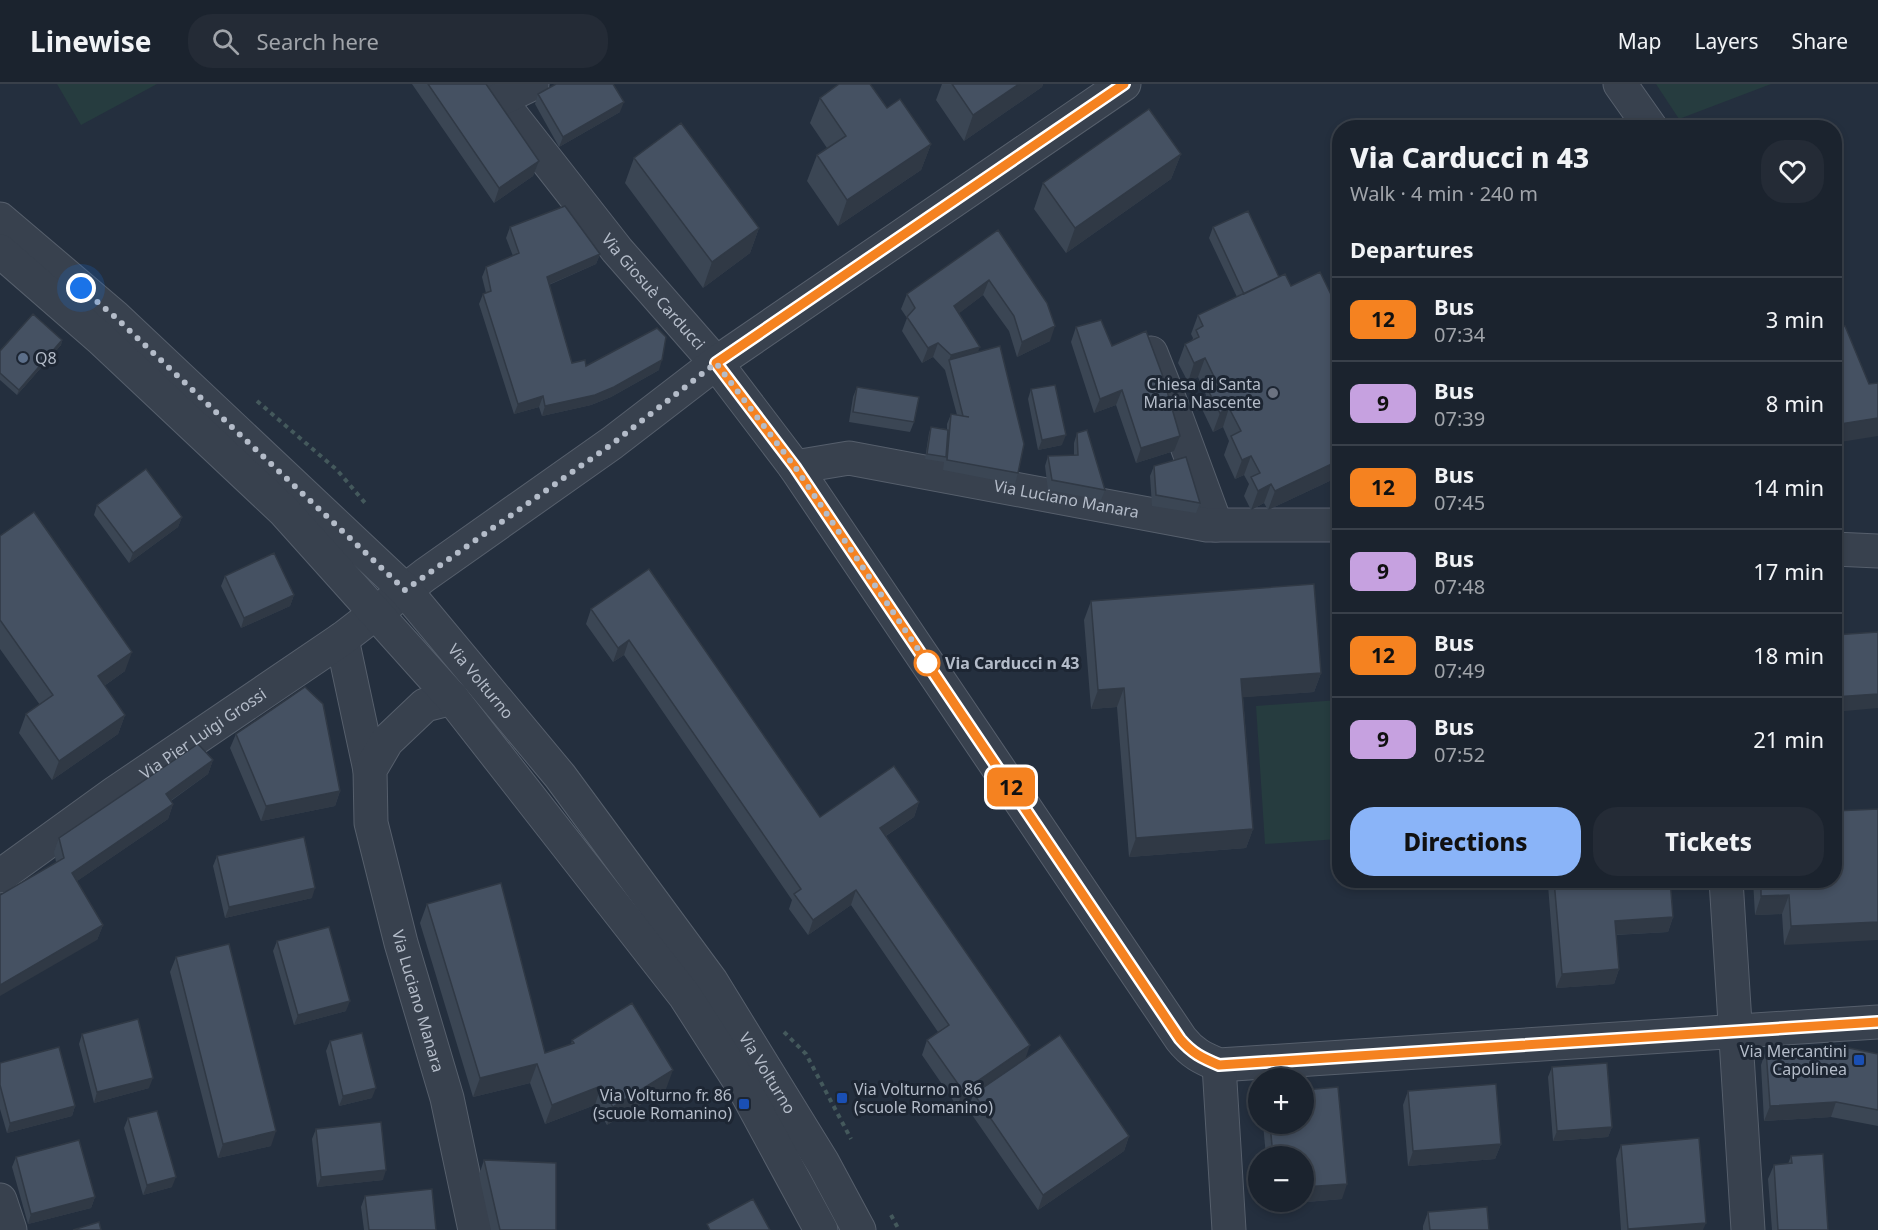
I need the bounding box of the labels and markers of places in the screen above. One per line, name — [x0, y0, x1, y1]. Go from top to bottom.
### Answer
place label: Q8 — [35, 347, 57, 369]
marker: Q8 — [16, 351, 30, 365]
place label: Chiesa di Santa Maria Nascente — [1143, 373, 1261, 413]
marker: Chiesa di Santa Maria Nascente — [1266, 386, 1280, 400]
marker: Via Carducci n 43 — [914, 650, 940, 676]
place label: Via Carducci n 43 — [945, 652, 1079, 674]
place label: Via Mercantini Capolinea — [1740, 1040, 1847, 1080]
marker: Via Mercantini Capolinea — [1852, 1053, 1866, 1067]
place label: Via Volturno n 86 (scuole Romanino) — [854, 1078, 993, 1118]
place label: Via Volturno fr. 86 (scuole Romanino) — [593, 1084, 732, 1124]
marker: Via Volturno n 86 (scuole Romanino) — [835, 1091, 849, 1105]
marker: Via Volturno fr. 86 (scuole Romanino) — [737, 1097, 751, 1111]

